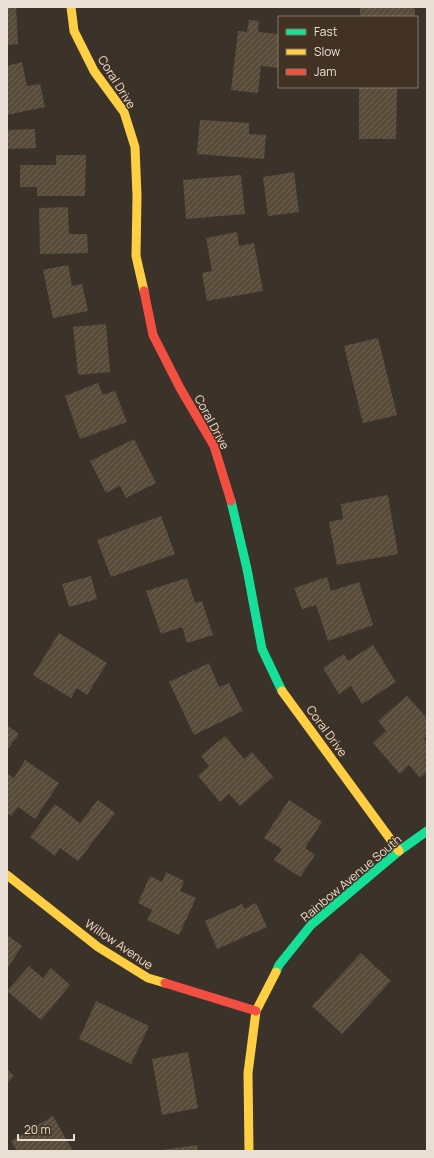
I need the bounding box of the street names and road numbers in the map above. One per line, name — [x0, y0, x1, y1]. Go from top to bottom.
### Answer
street label: Coral Drive — [94, 52, 140, 112]
street label: Coral Drive — [190, 392, 234, 452]
street label: Coral Drive — [303, 702, 351, 760]
street label: Rainbow Avenue South — [297, 831, 405, 925]
street label: Willow Avenue — [82, 915, 156, 973]

